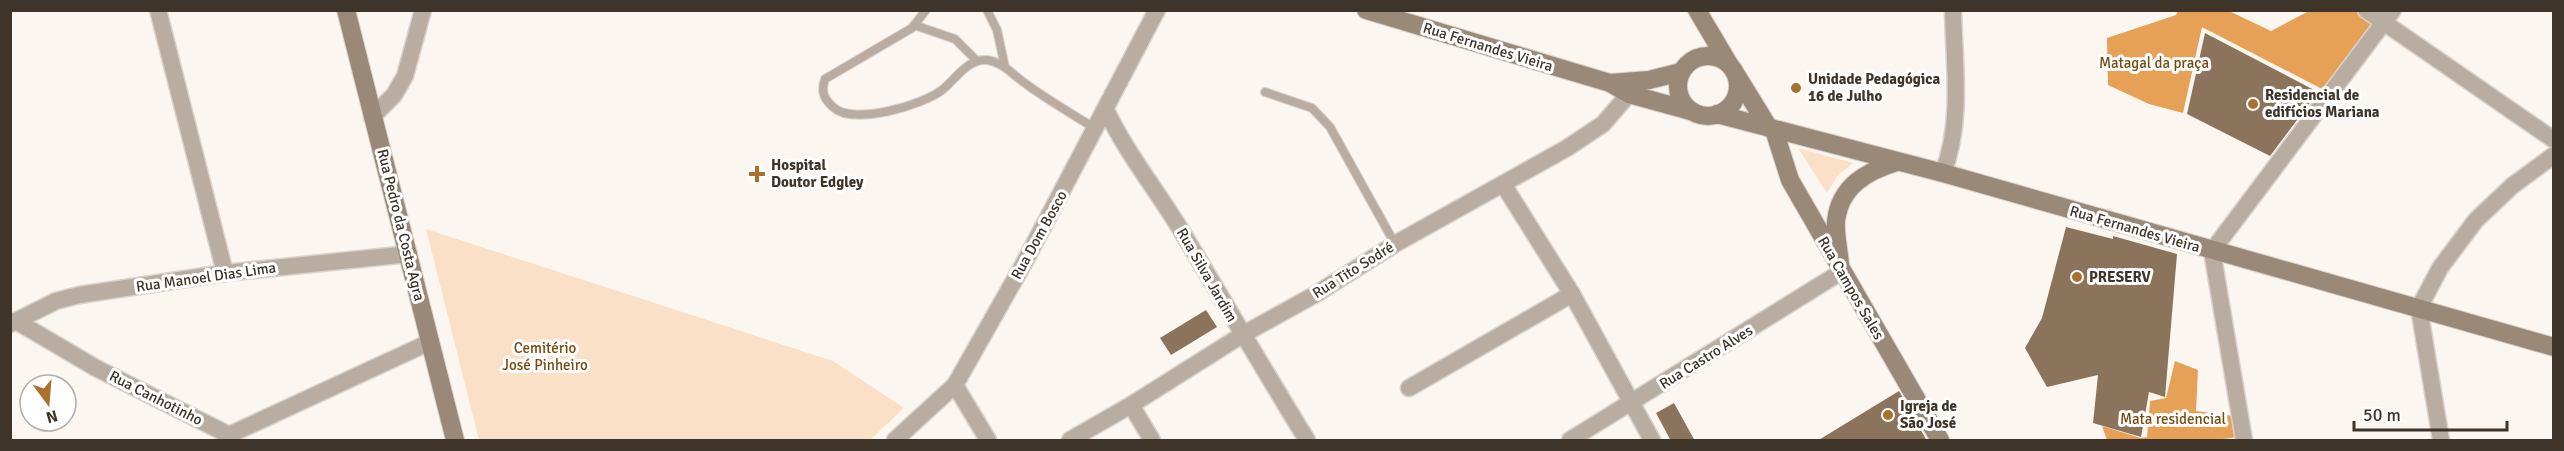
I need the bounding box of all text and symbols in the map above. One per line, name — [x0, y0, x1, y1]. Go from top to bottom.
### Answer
street label: Rua Fernandes Vieira — [1421, 19, 1555, 75]
park label: Matagal da praça — [2099, 54, 2209, 72]
place label: Unidade Pedagógica 16 de Julho — [1808, 70, 1940, 105]
marker: Unidade Pedagógica 16 de Julho — [1789, 81, 1803, 95]
place label: Residencial de edifícios Mariana — [2265, 86, 2380, 121]
marker: Residencial de edifícios Mariana — [2246, 97, 2260, 111]
street label: Rua Pedro da Costa Agra — [373, 147, 429, 303]
place label: Hospital Doutor Edgley — [771, 156, 864, 191]
marker: Hospital Doutor Edgley — [748, 165, 766, 183]
street label: Rua Dom Bosco — [1007, 187, 1071, 283]
street label: Rua Fernandes Vieira — [2068, 202, 2202, 256]
street label: Rua Silva Jardim — [1173, 225, 1241, 325]
street label: Rua Campos Sales — [1814, 233, 1888, 343]
street label: Rua Tito Sodré — [1309, 238, 1397, 302]
street label: Rua Manoel Dias Lima — [135, 258, 277, 296]
place label: PRESERV — [2089, 268, 2151, 286]
marker: PRESERV — [2070, 270, 2084, 284]
street label: Rua Castro Alves — [1656, 321, 1756, 393]
park label: Cemitério José Pinheiro — [502, 339, 588, 374]
street label: Rua Canhotinho — [106, 367, 206, 429]
north arrow — [18, 373, 78, 433]
scale bar — [2354, 394, 2507, 432]
place label: Igreja de São José — [1900, 397, 1957, 432]
text: 50 m — [2363, 404, 2401, 426]
text: N — [44, 405, 60, 428]
marker: Igreja de São José — [1881, 408, 1895, 422]
park label: Mata residencial — [2120, 410, 2226, 428]

